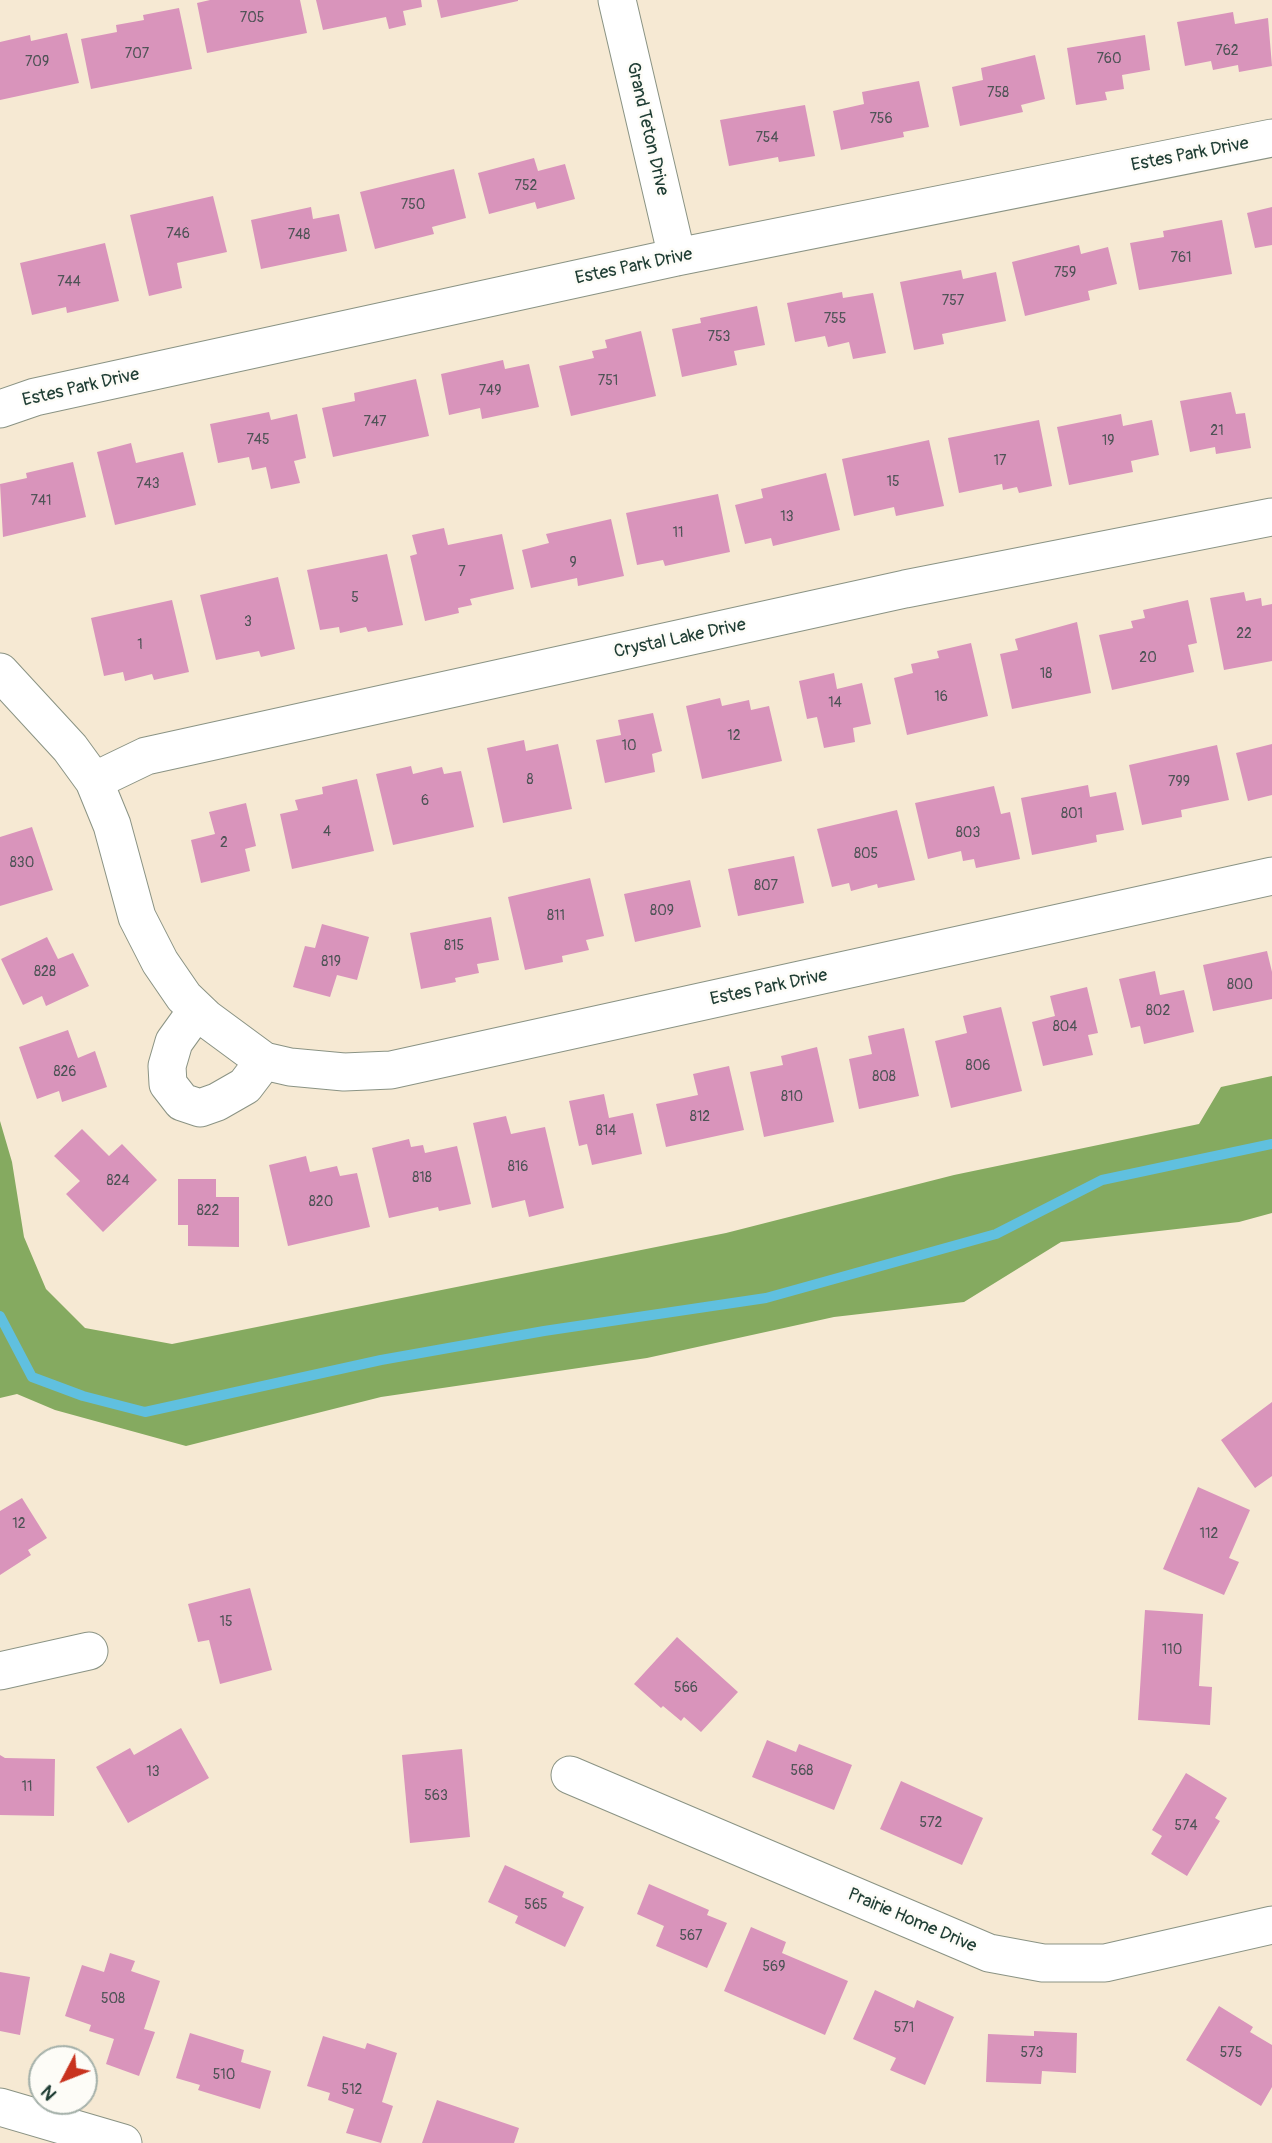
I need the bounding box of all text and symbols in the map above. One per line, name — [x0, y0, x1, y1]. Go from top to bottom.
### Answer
house number: 705 — [240, 10, 264, 26]
house number: 762 — [1215, 43, 1239, 59]
house number: 707 — [125, 46, 149, 62]
house number: 760 — [1096, 51, 1122, 67]
house number: 709 — [25, 54, 49, 70]
street label: Grand Teton Drive — [621, 60, 673, 198]
house number: 758 — [987, 85, 1009, 101]
house number: 756 — [869, 111, 893, 127]
house number: 754 — [755, 130, 779, 146]
street label: Estes Park Drive — [1129, 133, 1251, 177]
house number: 752 — [515, 178, 537, 194]
house number: 750 — [401, 197, 425, 213]
house number: 746 — [166, 226, 190, 242]
house number: 748 — [288, 227, 310, 243]
street label: Estes Park Drive — [573, 244, 695, 290]
house number: 761 — [1170, 250, 1192, 266]
house number: 759 — [1054, 265, 1076, 281]
house number: 744 — [57, 274, 81, 290]
house number: 757 — [942, 293, 964, 309]
house number: 755 — [824, 311, 846, 327]
house number: 753 — [708, 329, 730, 345]
street label: Estes Park Drive — [20, 364, 142, 412]
house number: 751 — [598, 373, 618, 389]
house number: 749 — [479, 383, 501, 399]
house number: 747 — [364, 414, 386, 430]
house number: 21 — [1210, 423, 1224, 439]
house number: 745 — [246, 432, 270, 448]
house number: 19 — [1102, 433, 1114, 449]
house number: 17 — [994, 453, 1006, 469]
house number: 15 — [886, 474, 900, 490]
house number: 743 — [136, 476, 160, 492]
house number: 741 — [31, 493, 51, 509]
house number: 13 — [780, 509, 794, 525]
house number: 11 — [673, 525, 683, 541]
house number: 9 — [569, 555, 577, 571]
house number: 7 — [458, 564, 466, 580]
house number: 5 — [351, 590, 359, 606]
house number: 3 — [244, 614, 252, 630]
street label: Crystal Lake Drive — [612, 614, 748, 664]
house number: 22 — [1236, 626, 1252, 642]
house number: 1 — [137, 637, 143, 653]
house number: 20 — [1139, 650, 1157, 666]
house number: 18 — [1040, 666, 1052, 682]
house number: 16 — [934, 689, 948, 705]
house number: 14 — [828, 695, 842, 711]
house number: 12 — [727, 728, 741, 744]
house number: 10 — [621, 738, 637, 754]
house number: 8 — [526, 772, 534, 788]
house number: 799 — [1168, 774, 1190, 790]
house number: 6 — [421, 793, 429, 809]
house number: 801 — [1061, 806, 1083, 822]
house number: 4 — [323, 824, 331, 840]
house number: 803 — [956, 825, 980, 841]
house number: 2 — [220, 835, 228, 851]
house number: 805 — [854, 846, 878, 862]
house number: 830 — [10, 855, 34, 871]
house number: 807 — [754, 878, 778, 894]
house number: 809 — [650, 903, 674, 919]
house number: 811 — [547, 908, 565, 924]
house number: 815 — [444, 938, 464, 954]
house number: 819 — [321, 954, 341, 970]
house number: 828 — [34, 964, 56, 980]
street label: Estes Park Drive — [708, 965, 830, 1011]
house number: 800 — [1227, 977, 1253, 993]
house number: 802 — [1146, 1003, 1170, 1019]
house number: 804 — [1053, 1019, 1077, 1035]
house number: 806 — [966, 1058, 990, 1074]
house number: 826 — [53, 1064, 77, 1080]
house number: 808 — [872, 1069, 896, 1085]
house number: 810 — [781, 1089, 803, 1105]
house number: 812 — [690, 1109, 710, 1125]
house number: 814 — [596, 1123, 616, 1139]
house number: 816 — [508, 1159, 528, 1175]
house number: 818 — [412, 1170, 432, 1186]
house number: 824 — [106, 1173, 130, 1189]
house number: 820 — [309, 1194, 333, 1210]
house number: 822 — [197, 1203, 219, 1219]
house number: 12 — [12, 1516, 26, 1532]
house number: 112 — [1200, 1526, 1218, 1542]
house number: 15 — [219, 1614, 233, 1630]
house number: 110 — [1162, 1642, 1182, 1658]
house number: 566 — [674, 1680, 698, 1696]
house number: 568 — [791, 1763, 813, 1779]
house number: 13 — [146, 1764, 160, 1780]
house number: 11 — [22, 1779, 32, 1795]
house number: 563 — [424, 1788, 448, 1804]
house number: 572 — [920, 1815, 942, 1831]
house number: 574 — [1174, 1818, 1198, 1834]
street label: Prairie Home Drive — [844, 1884, 980, 1958]
house number: 565 — [524, 1897, 548, 1913]
house number: 567 — [679, 1928, 703, 1944]
house number: 569 — [763, 1959, 785, 1975]
house number: 508 — [101, 1991, 125, 2007]
house number: 571 — [894, 2020, 914, 2036]
north arrow — [28, 2045, 98, 2115]
house number: 573 — [1021, 2045, 1043, 2061]
house number: 575 — [1220, 2045, 1242, 2061]
house number: 510 — [213, 2067, 235, 2083]
text: N — [36, 2080, 62, 2106]
house number: 512 — [342, 2082, 362, 2098]

